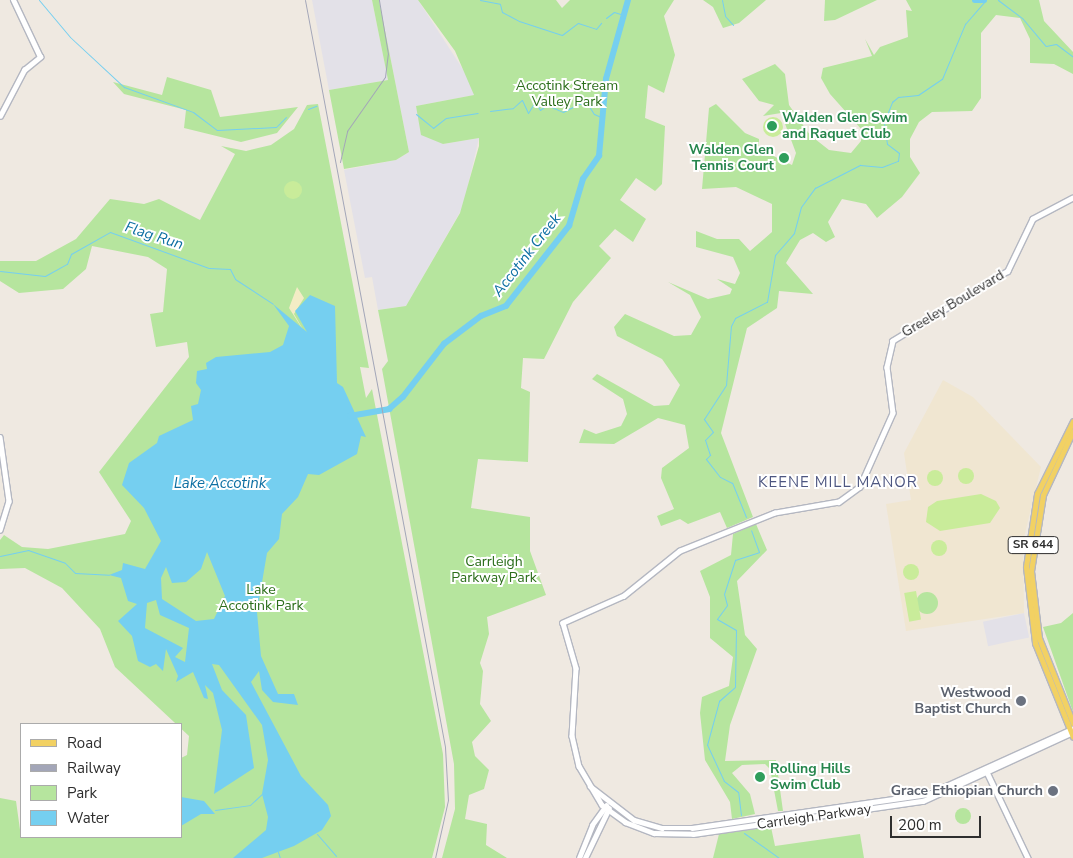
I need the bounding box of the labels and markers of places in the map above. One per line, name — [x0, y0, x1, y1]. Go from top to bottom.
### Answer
place label: Walden Glen Swim and Raquet Club — [782, 110, 908, 142]
marker: Walden Glen Swim and Raquet Club — [766, 120, 778, 132]
place label: Walden Glen Tennis Court — [689, 142, 774, 174]
marker: Walden Glen Tennis Court — [778, 152, 790, 164]
place label: Westwood Baptist Church — [915, 685, 1011, 718]
marker: Westwood Baptist Church — [1015, 695, 1027, 707]
place label: Rolling Hills Swim Club — [770, 761, 850, 794]
marker: Rolling Hills Swim Club — [754, 771, 766, 783]
place label: Grace Ethiopian Church — [891, 783, 1043, 799]
marker: Grace Ethiopian Church — [1047, 785, 1059, 797]

